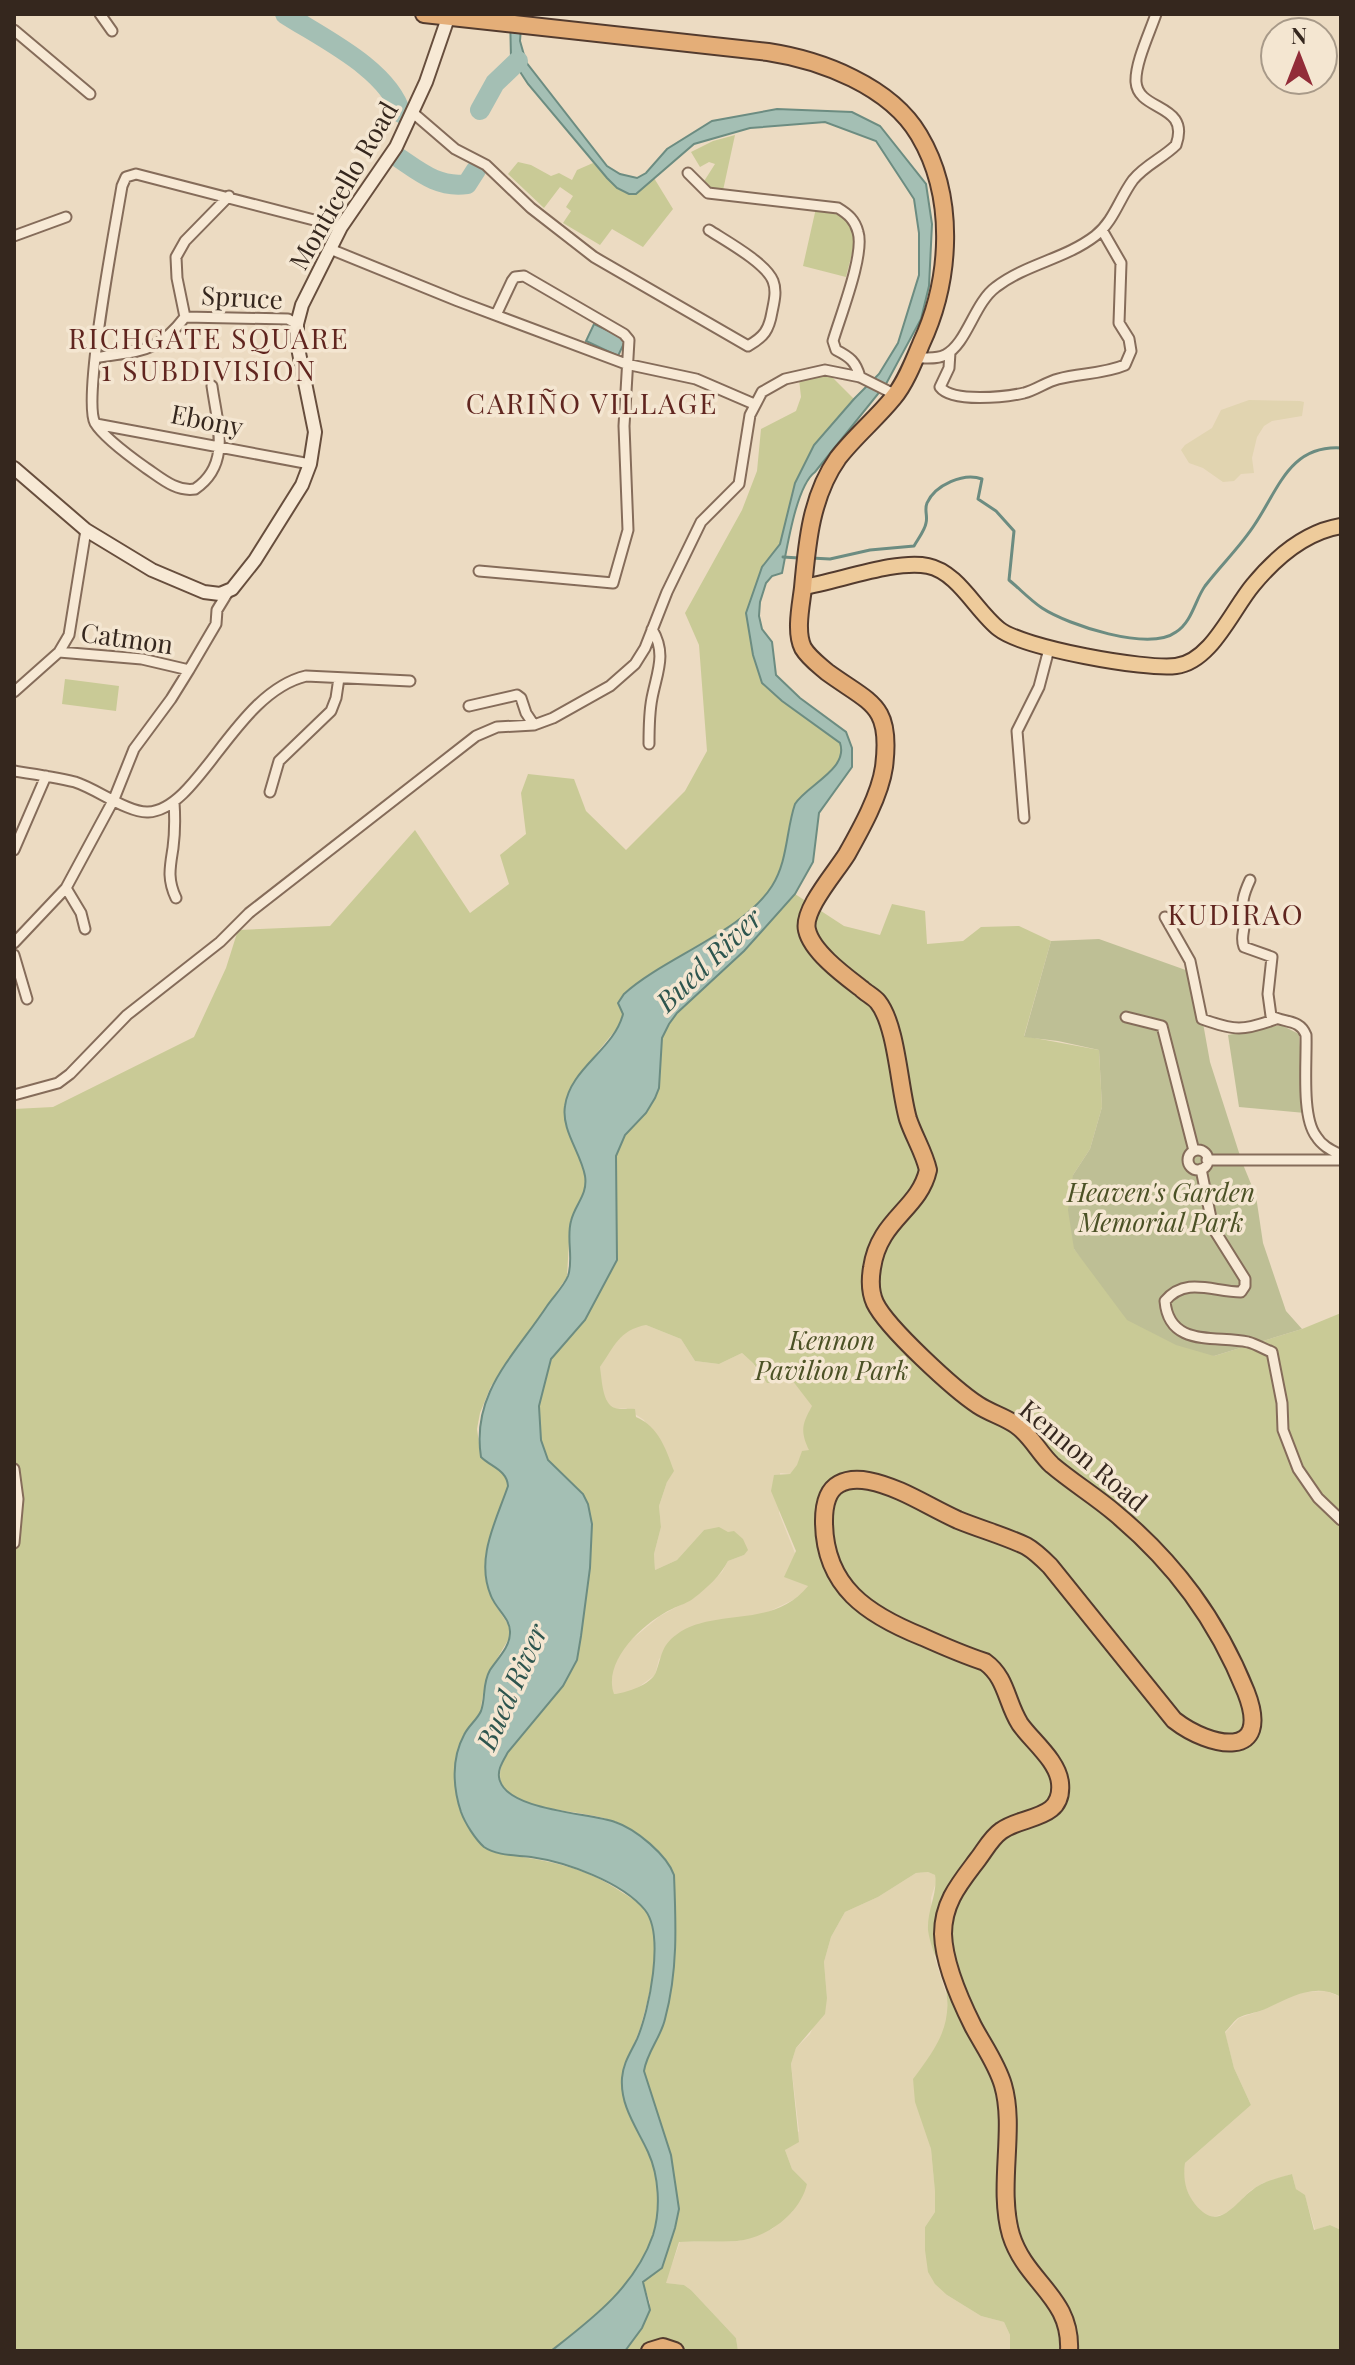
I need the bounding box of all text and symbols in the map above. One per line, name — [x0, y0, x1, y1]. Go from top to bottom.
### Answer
north arrow — [1259, 16, 1339, 96]
text: N — [1291, 20, 1307, 50]
street label: Monticello Road — [280, 95, 405, 276]
street label: Spruce — [200, 277, 284, 316]
district label: RICHGATE SQUARE 1 SUBDIVISION — [68, 319, 350, 388]
district label: CARIÑO VILLAGE — [466, 384, 718, 421]
street label: Ebony — [168, 395, 247, 444]
street label: Catmon — [79, 614, 176, 661]
district label: KUDIRAO — [1167, 895, 1305, 932]
water label: Bued River — [646, 898, 770, 1019]
park label: Heaven's Garden Memorial Park — [1066, 1174, 1255, 1239]
park label: Kennon Pavilion Park — [754, 1322, 909, 1387]
street label: Kennon Road — [1013, 1391, 1155, 1519]
water label: Bued River — [466, 1617, 555, 1756]

